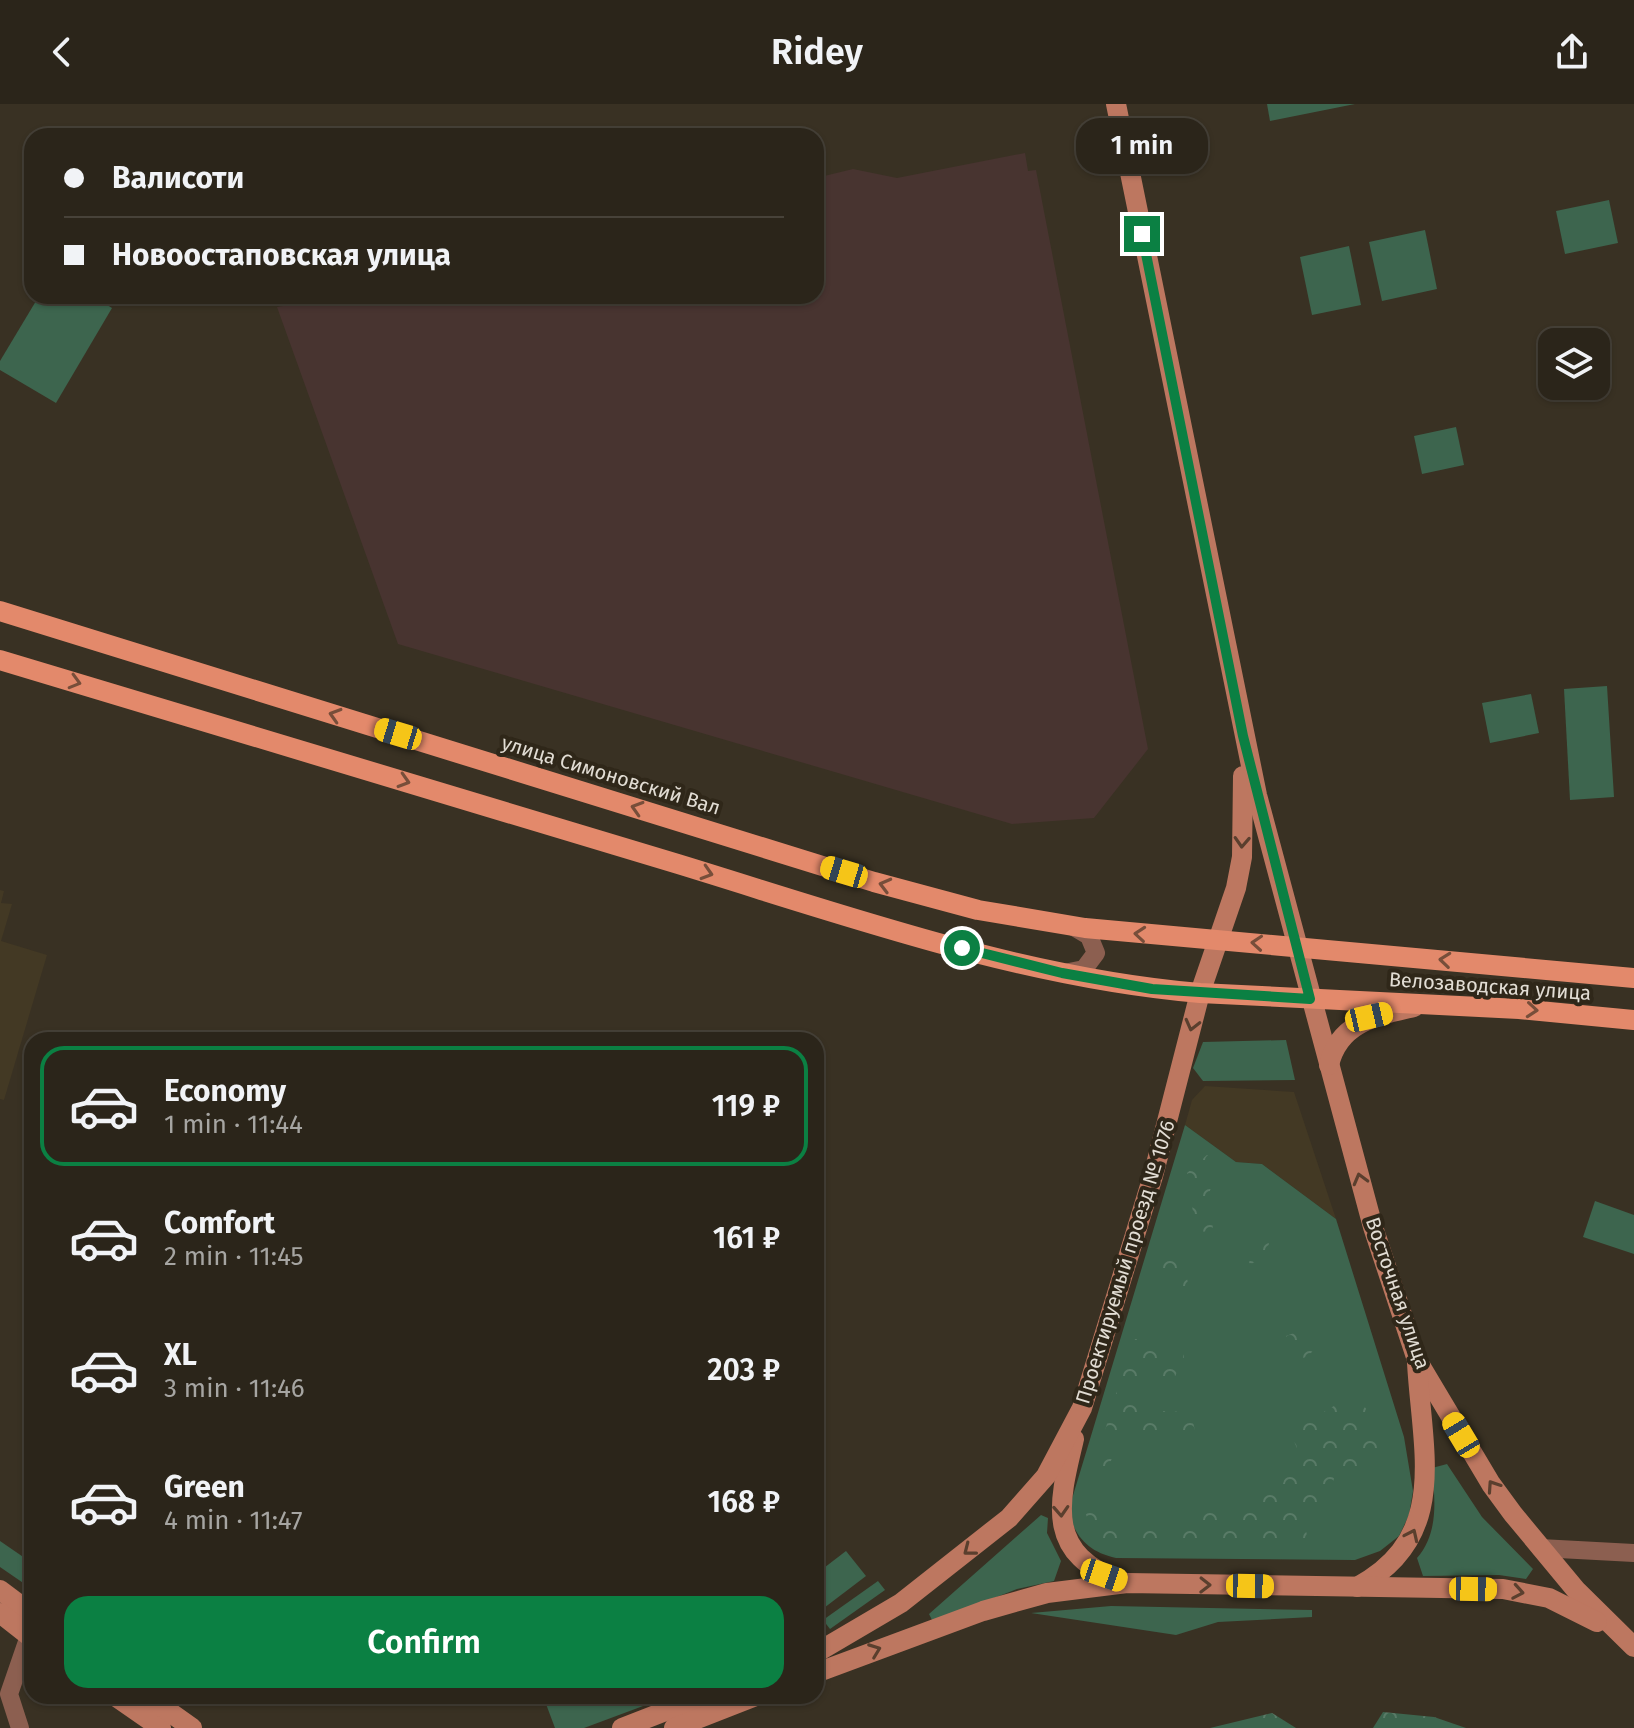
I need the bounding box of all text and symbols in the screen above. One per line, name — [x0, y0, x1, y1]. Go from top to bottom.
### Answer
icon: back — [40, 30, 84, 74]
text: Ridey — [771, 30, 863, 74]
icon: share — [1550, 30, 1594, 74]
callout: 1 min — [1076, 118, 1208, 174]
text: 1 min — [1111, 130, 1173, 161]
text: Валисоти — [112, 160, 244, 196]
route end — [1124, 216, 1160, 252]
text: Новоостаповская улица — [112, 237, 451, 273]
map controls — [1538, 328, 1610, 400]
button: layers — [1538, 328, 1610, 400]
one-way arrow — [67, 673, 81, 689]
one-way arrow — [329, 708, 342, 724]
car — [372, 716, 424, 752]
street label: улица Симоновский Вал — [499, 730, 723, 820]
one-way arrow — [397, 772, 411, 788]
one-way arrow — [631, 801, 644, 817]
one-way arrow — [1234, 836, 1251, 849]
car — [818, 854, 870, 890]
one-way arrow — [699, 864, 713, 880]
one-way arrow — [879, 877, 893, 894]
one-way arrow — [1133, 925, 1146, 942]
route start — [944, 930, 980, 966]
one-way arrow — [1250, 935, 1263, 952]
one-way arrow — [1438, 952, 1451, 969]
street label: Велозаводская улица — [1388, 967, 1592, 1005]
car — [1343, 1000, 1395, 1034]
one-way arrow — [1526, 1001, 1539, 1018]
one-way arrow — [1184, 1018, 1201, 1032]
icon: car — [68, 1070, 140, 1142]
text: Economy — [164, 1073, 286, 1109]
text: 119 ₽ — [712, 1088, 780, 1124]
text: 1 min · 11:44 — [164, 1109, 303, 1140]
street label: Проектируемый проезд № 1076 — [1070, 1117, 1180, 1407]
one-way arrow — [1353, 1173, 1369, 1187]
icon: car — [68, 1202, 140, 1274]
text: Comfort — [164, 1205, 275, 1241]
street label: Восточная улица — [1361, 1214, 1435, 1372]
text: 161 ₽ — [713, 1220, 780, 1256]
text: 2 min · 11:45 — [164, 1241, 304, 1272]
icon: car — [68, 1334, 140, 1406]
text: XL — [164, 1337, 197, 1373]
text: 203 ₽ — [707, 1352, 780, 1388]
text: 3 min · 11:46 — [164, 1373, 305, 1404]
car — [1438, 1408, 1484, 1462]
icon: car — [68, 1466, 140, 1538]
text: Green — [164, 1469, 245, 1505]
one-way arrow — [1488, 1480, 1503, 1495]
text: 168 ₽ — [707, 1484, 780, 1520]
text: 4 min · 11:47 — [164, 1505, 303, 1536]
one-way arrow — [1052, 1505, 1069, 1518]
one-way arrow — [1402, 1528, 1418, 1543]
one-way arrow — [963, 1541, 978, 1555]
car — [1077, 1556, 1131, 1594]
car — [1226, 1574, 1274, 1598]
one-way arrow — [1199, 1576, 1212, 1593]
car — [1449, 1577, 1497, 1601]
one-way arrow — [1512, 1583, 1525, 1600]
button: Confirm — [64, 1596, 784, 1688]
one-way arrow — [867, 1643, 881, 1660]

